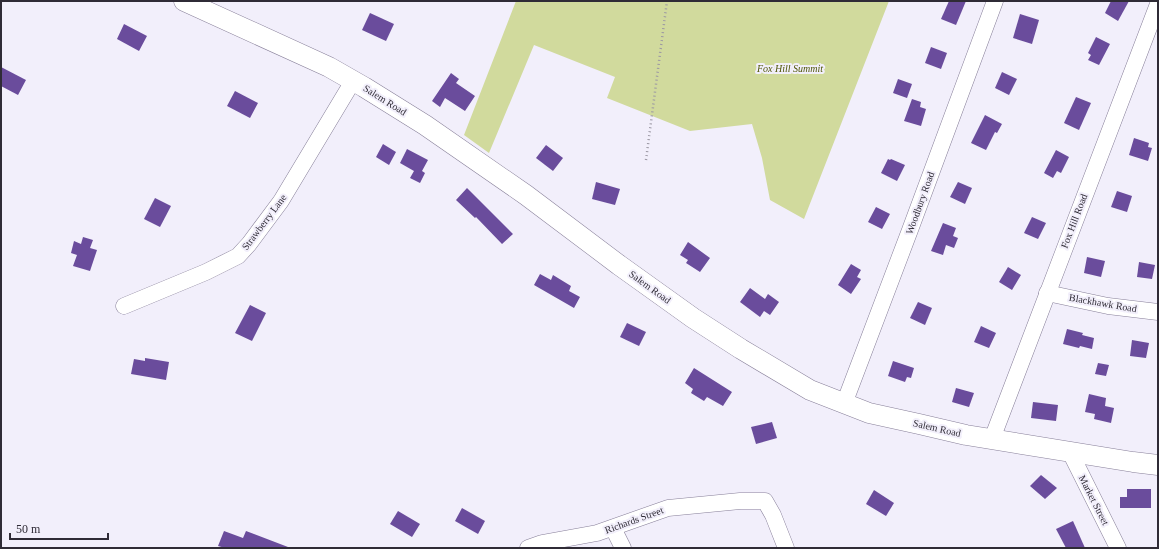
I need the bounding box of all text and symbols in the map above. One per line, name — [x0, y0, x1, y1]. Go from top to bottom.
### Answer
park label: Fox Hill Summit — [756, 63, 823, 74]
street label: Salem Road — [361, 82, 409, 118]
street label: Woodbury Road — [904, 170, 936, 236]
street label: Strawberry Lane — [239, 192, 289, 252]
street label: Fox Hill Road — [1059, 192, 1089, 250]
street label: Salem Road — [627, 268, 673, 306]
street label: Blackhawk Road — [1068, 292, 1138, 314]
street label: Salem Road — [912, 417, 962, 439]
street label: Market Street — [1077, 473, 1111, 527]
street label: Richards Street — [603, 504, 665, 536]
scale bar — [10, 515, 108, 541]
text: 50 m — [16, 522, 41, 536]

